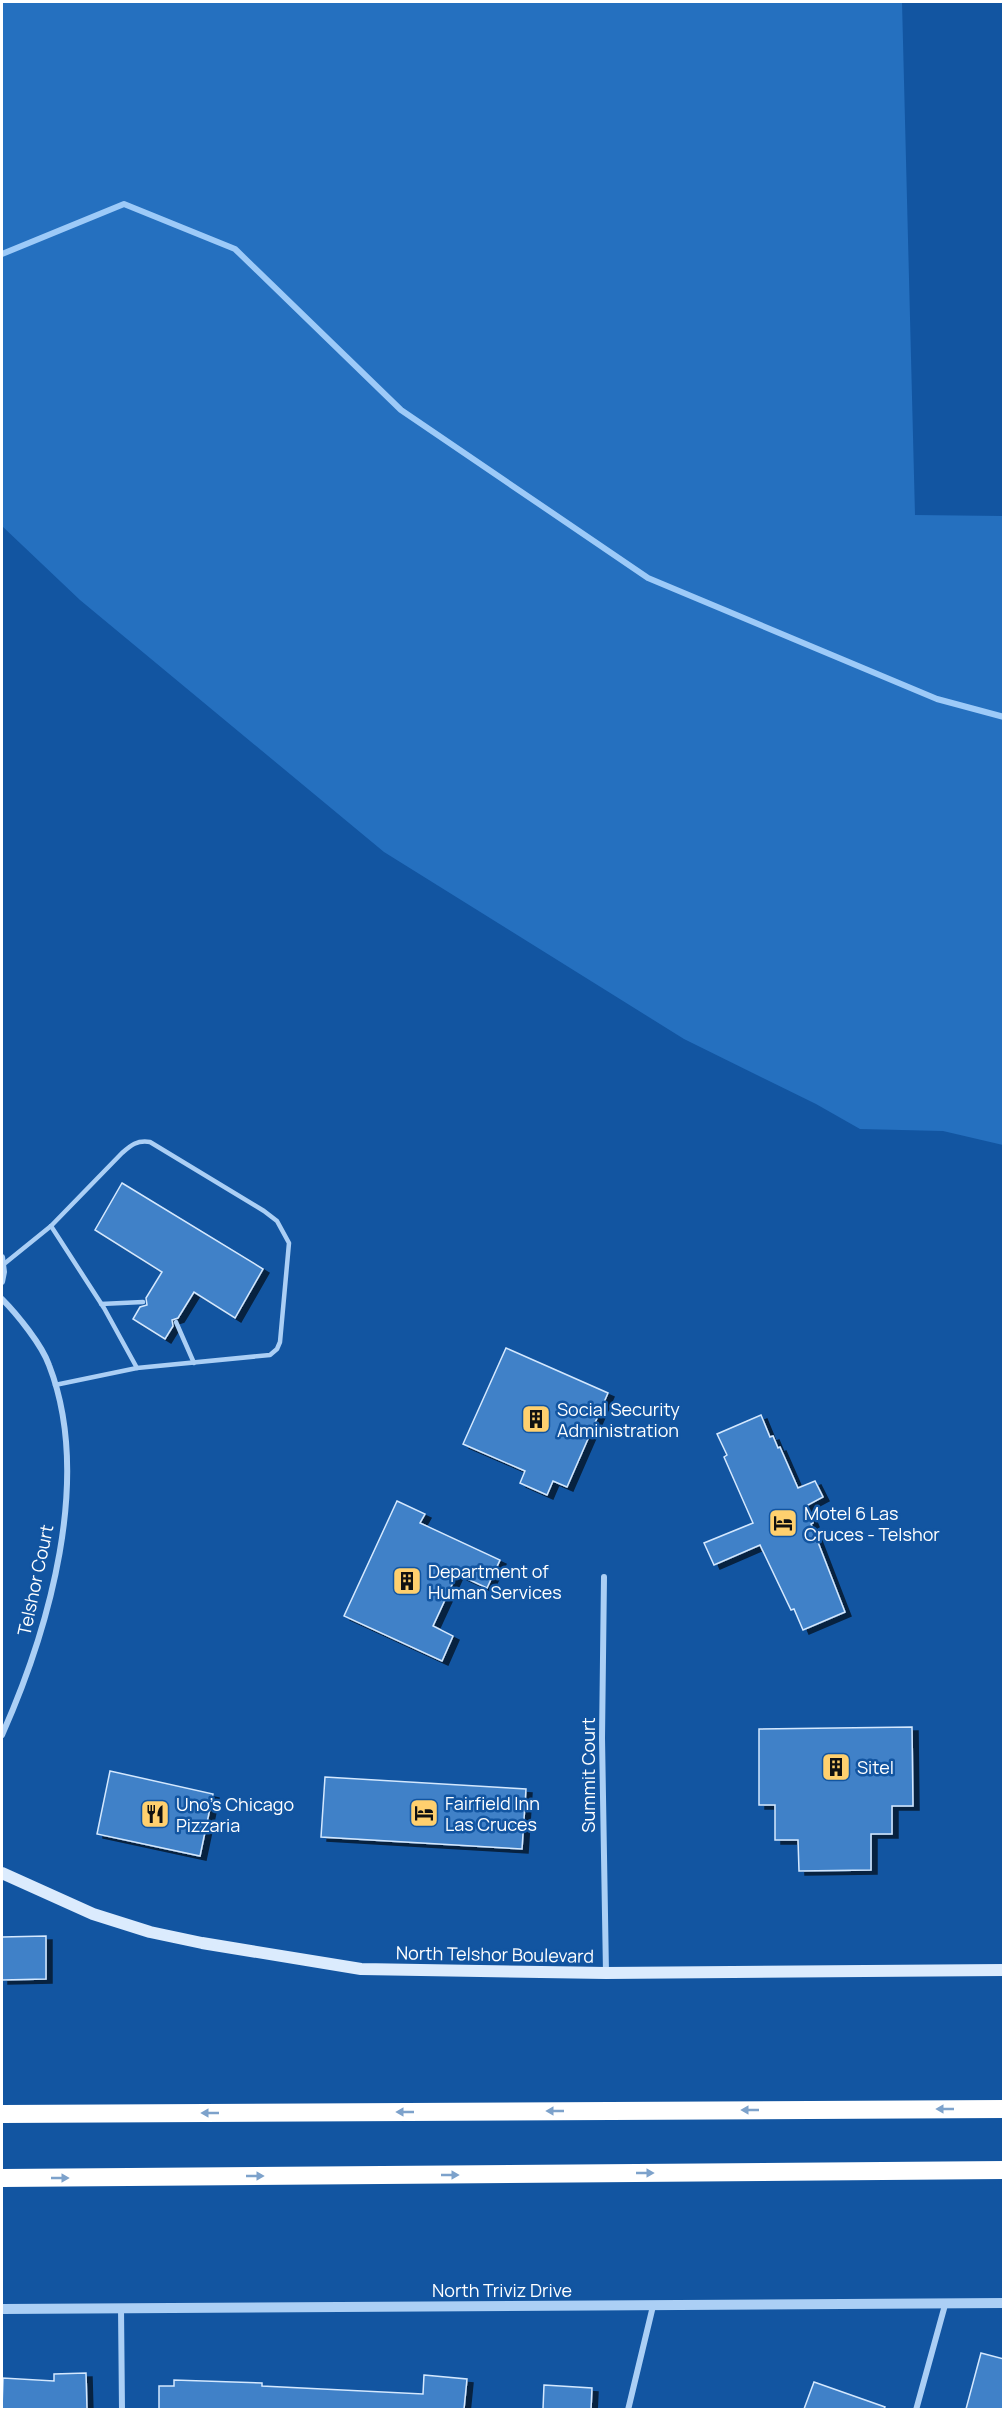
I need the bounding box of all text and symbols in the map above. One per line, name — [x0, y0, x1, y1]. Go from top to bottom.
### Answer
place label: Social Security Administration — [557, 1397, 680, 1442]
building icon: Social Security Administration — [520, 1403, 552, 1435]
place label: Motel 6 Las Cruces - Telshor — [804, 1501, 940, 1546]
hotel icon: Motel 6 Las Cruces - Telshor — [767, 1507, 799, 1539]
street label: Telshor Court — [12, 1522, 58, 1638]
place label: Department of Human Services — [428, 1559, 562, 1604]
building icon: Department of Human Services — [391, 1565, 423, 1597]
street label: Summit Court — [576, 1717, 600, 1833]
building icon: Sitel — [820, 1751, 852, 1783]
place label: Sitel — [857, 1755, 894, 1779]
place label: Fairfield Inn Las Cruces — [445, 1791, 540, 1836]
place label: Uno's Chicago Pizzaria — [176, 1792, 294, 1837]
hotel icon: Fairfield Inn Las Cruces — [408, 1797, 440, 1829]
restaurant icon: Uno's Chicago Pizzaria — [139, 1798, 171, 1830]
street label: North Telshor Boulevard — [396, 1940, 594, 1968]
one-way arrow — [936, 2104, 955, 2114]
one-way arrow — [741, 2105, 760, 2115]
one-way arrow — [546, 2106, 565, 2116]
one-way arrow — [396, 2107, 415, 2117]
one-way arrow — [201, 2108, 220, 2118]
one-way arrow — [635, 2168, 654, 2178]
one-way arrow — [440, 2170, 459, 2180]
one-way arrow — [245, 2171, 264, 2181]
one-way arrow — [50, 2173, 69, 2183]
street label: North Triviz Drive — [432, 2278, 572, 2302]

